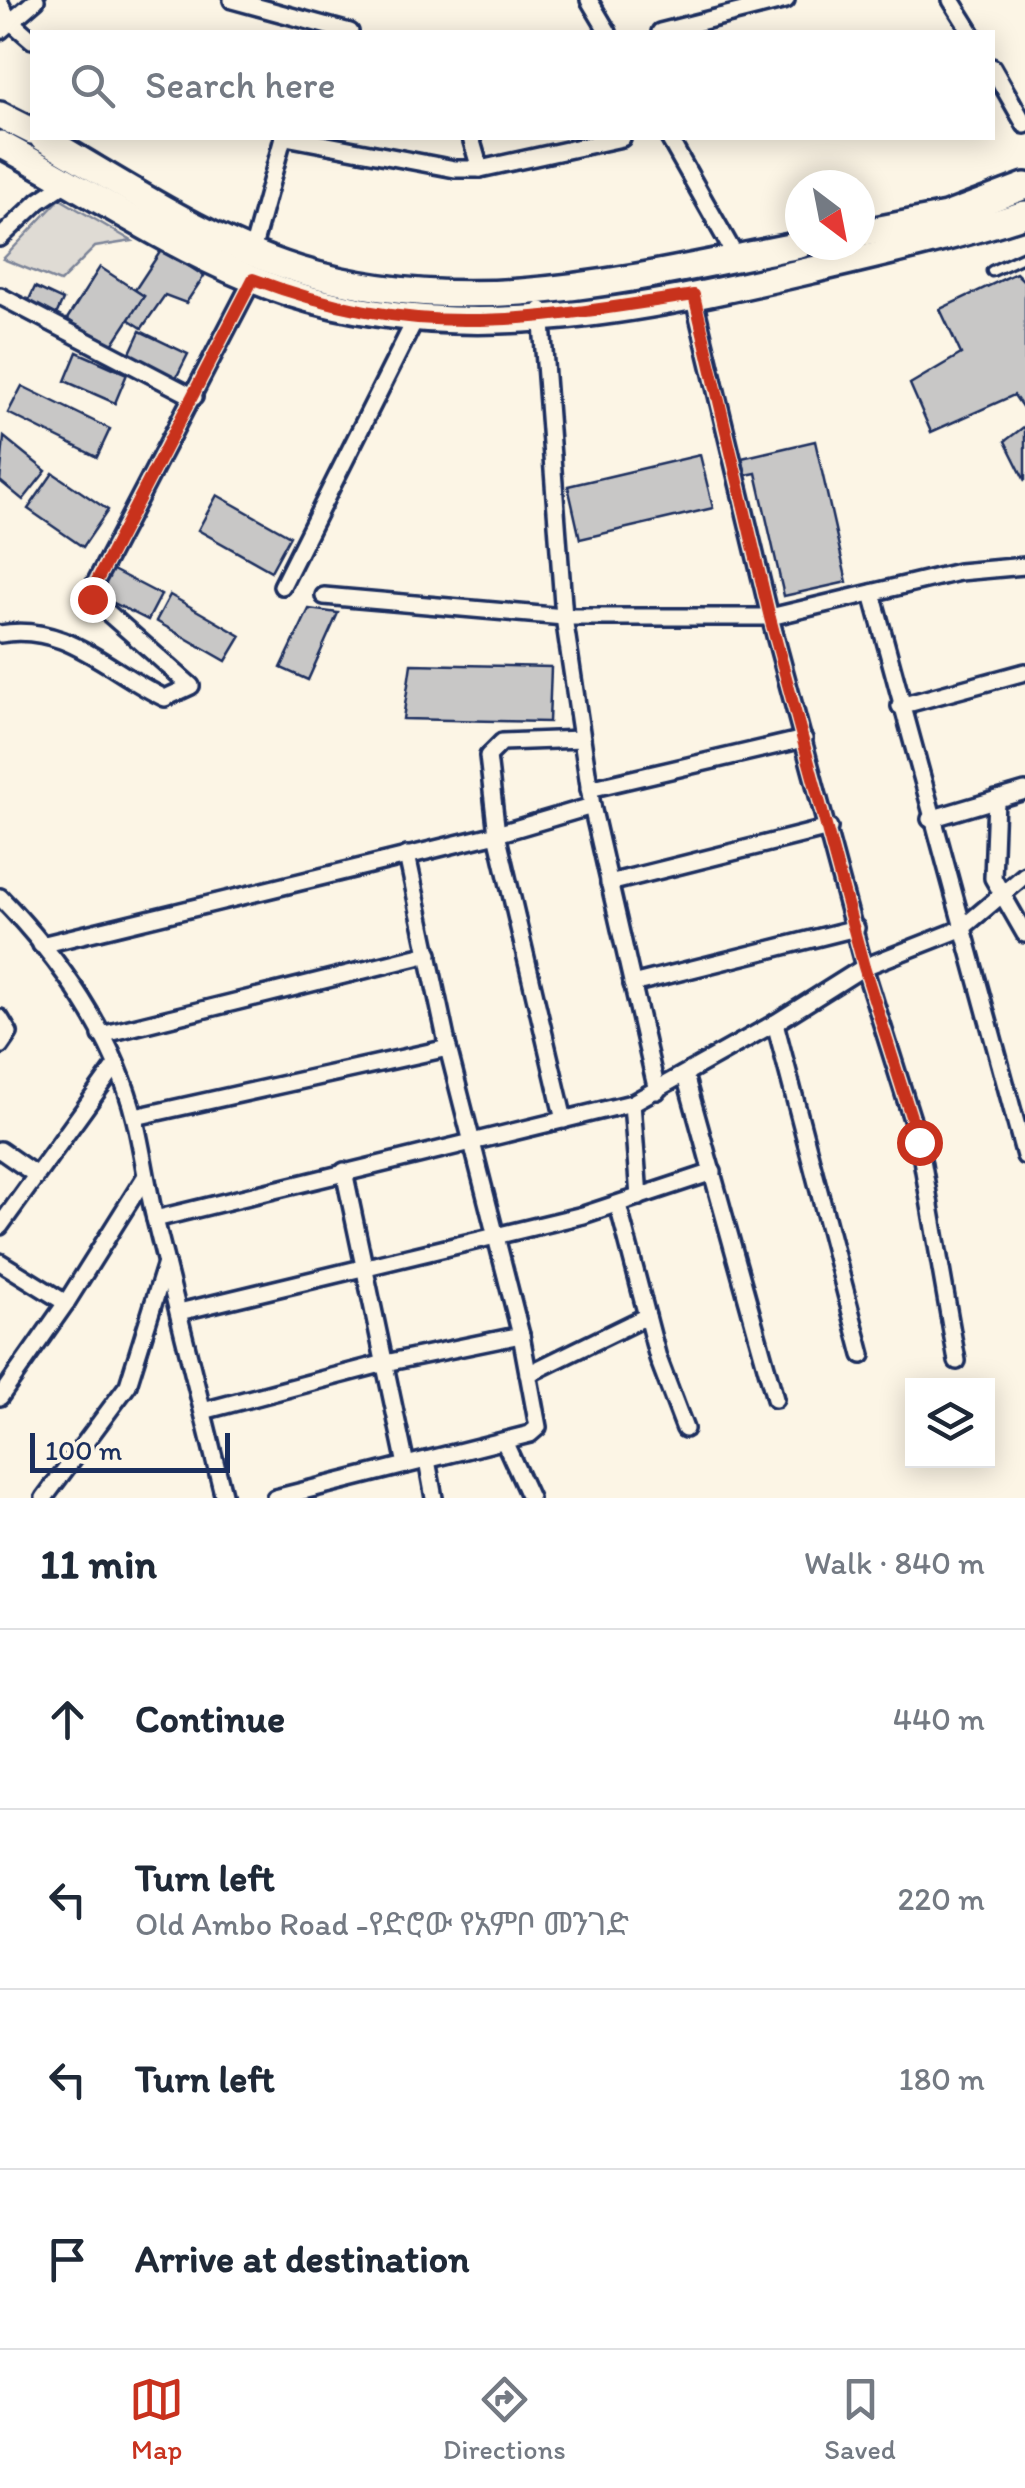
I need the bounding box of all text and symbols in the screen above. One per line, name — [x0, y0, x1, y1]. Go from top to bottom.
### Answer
search box — [30, 30, 995, 140]
icon: search — [65, 58, 120, 113]
text: Search here — [145, 62, 336, 108]
north arrow — [785, 170, 875, 260]
route end — [70, 577, 116, 623]
route start — [897, 1120, 943, 1166]
map controls — [905, 1378, 995, 1468]
button: layers — [905, 1378, 995, 1468]
scale bar — [30, 1428, 230, 1472]
text: 100 m — [45, 1433, 122, 1467]
text: 11 min — [40, 1538, 157, 1589]
text: Walk · 840 m — [804, 1544, 985, 1582]
icon: ahead — [40, 1692, 95, 1747]
text: Continue — [135, 1696, 285, 1742]
text: 440 m — [893, 1700, 985, 1738]
text: Turn left — [135, 1855, 275, 1901]
icon: left — [40, 1872, 95, 1927]
text: 220 m — [898, 1880, 985, 1918]
text: Old Ambo Road -የድሮው የአምቦ መንገድ — [135, 1905, 629, 1943]
icon: left — [40, 2052, 95, 2107]
text: Turn left — [135, 2056, 275, 2102]
text: 180 m — [899, 2060, 985, 2098]
icon: arrive — [40, 2232, 95, 2287]
text: Arrive at destination — [135, 2236, 470, 2282]
tab: Map — [129, 2372, 184, 2466]
tab: Directions — [443, 2372, 566, 2466]
tab: Saved — [824, 2372, 896, 2466]

